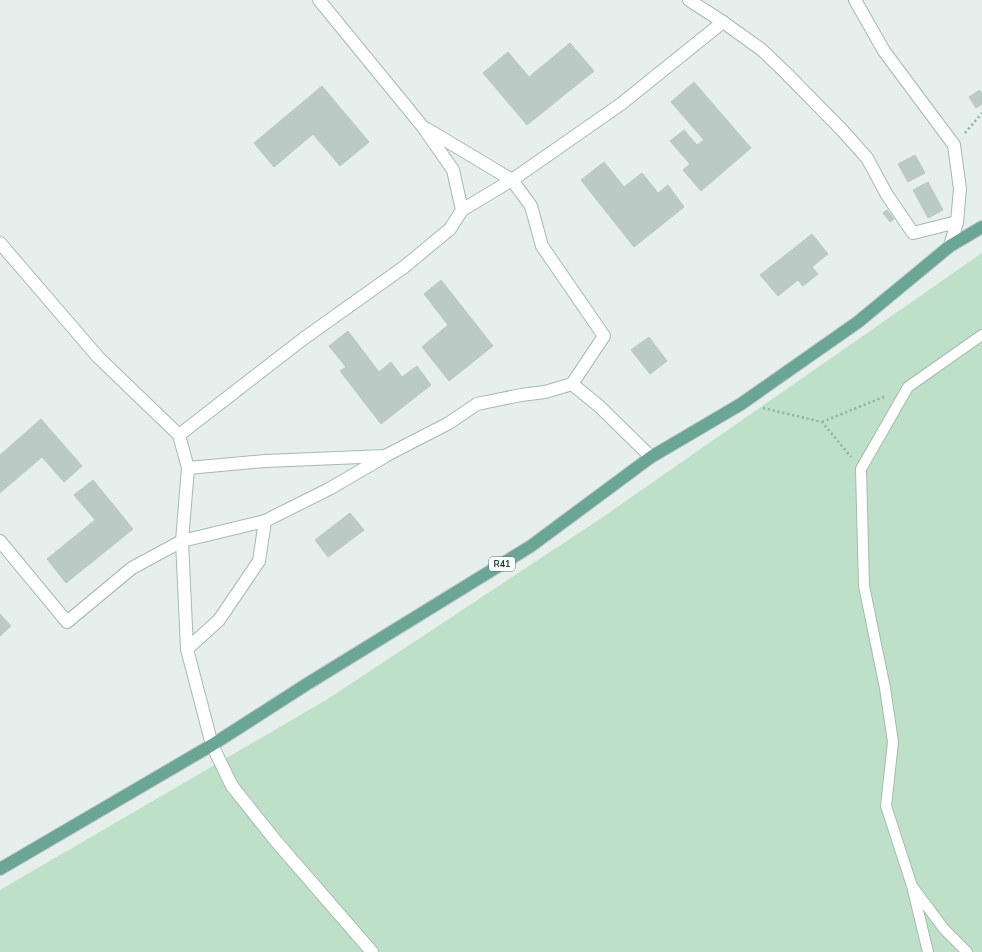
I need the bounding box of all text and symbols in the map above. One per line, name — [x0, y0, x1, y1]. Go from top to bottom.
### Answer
road number: R41 — [489, 557, 515, 571]

